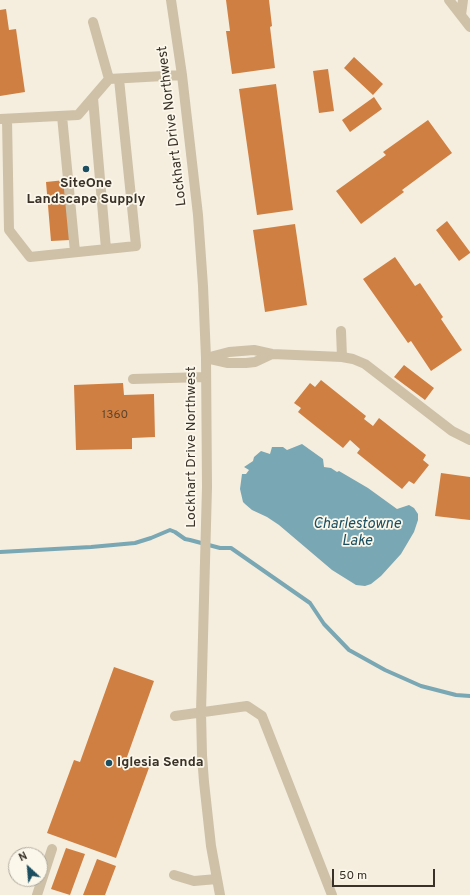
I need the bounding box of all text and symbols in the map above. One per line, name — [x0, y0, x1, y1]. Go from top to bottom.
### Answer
street label: Lockhart Drive Northwest — [155, 45, 191, 207]
marker: SiteOne Landscape Supply — [81, 164, 91, 174]
place label: SiteOne Landscape Supply — [27, 176, 145, 208]
street label: Lockhart Drive Northwest — [184, 366, 200, 528]
house number: 1360 — [102, 409, 128, 423]
water label: Charlestowne Lake — [313, 516, 401, 551]
place label: Iglesia Senda — [117, 755, 204, 771]
marker: Iglesia Senda — [104, 758, 114, 768]
north arrow — [8, 847, 48, 887]
text: N — [17, 849, 30, 865]
scale bar — [334, 861, 437, 887]
text: 50 m — [339, 868, 367, 884]

